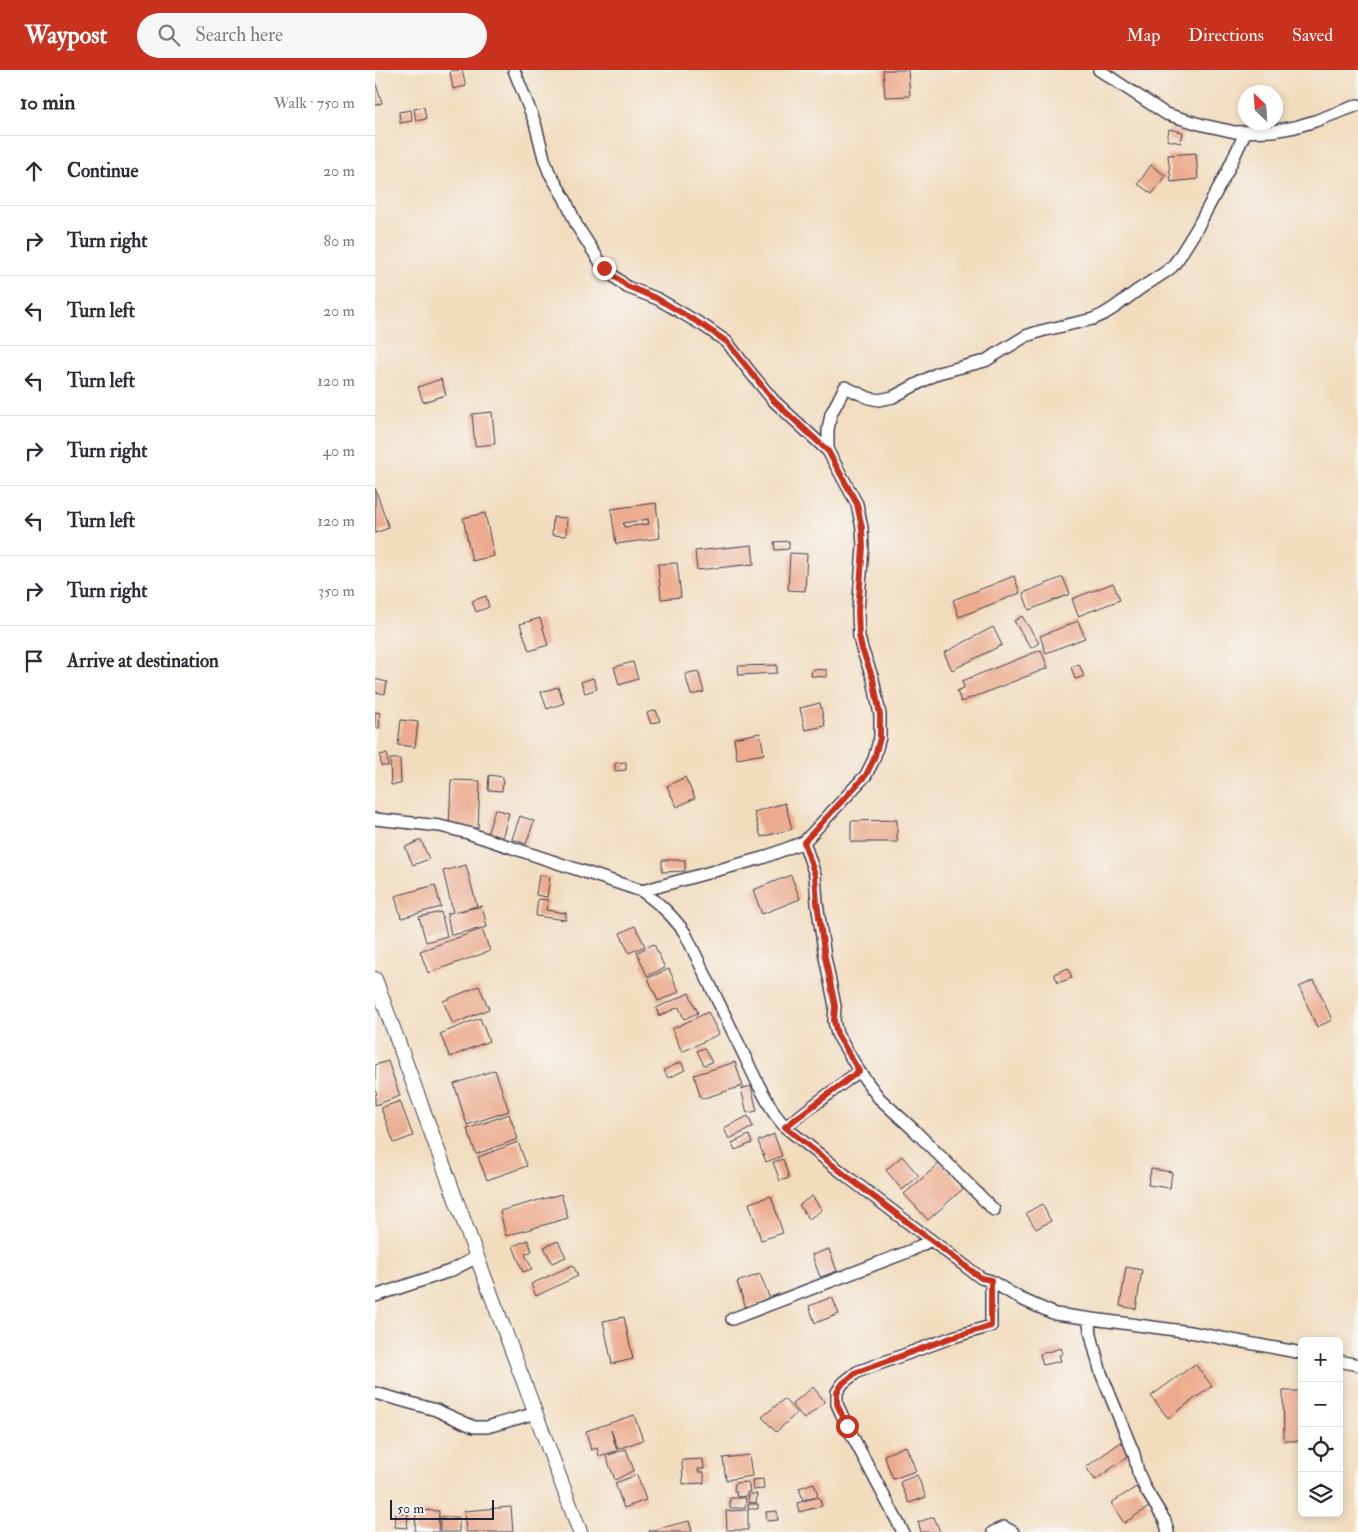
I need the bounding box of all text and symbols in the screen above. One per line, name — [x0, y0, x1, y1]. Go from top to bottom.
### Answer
search box — [137, 13, 487, 58]
text: Waypost — [25, 20, 107, 51]
icon: search — [155, 21, 183, 49]
text: Search here — [195, 23, 283, 47]
text: Map — [1127, 24, 1160, 47]
text: Directions — [1188, 24, 1264, 47]
text: Saved — [1292, 24, 1333, 47]
north arrow — [1238, 85, 1283, 130]
text: 10 min — [20, 89, 75, 116]
text: Walk · 750 m — [274, 93, 355, 113]
icon: ahead — [20, 157, 48, 185]
text: Continue — [67, 159, 138, 183]
text: 20 m — [323, 161, 355, 181]
icon: right — [20, 227, 48, 255]
text: Turn right — [67, 229, 147, 253]
text: 80 m — [324, 231, 355, 251]
route end — [593, 257, 616, 280]
icon: left — [20, 297, 48, 325]
text: Turn left — [67, 299, 135, 323]
text: 20 m — [323, 301, 355, 321]
icon: left — [20, 367, 48, 395]
text: Turn left — [67, 369, 135, 393]
text: 120 m — [317, 371, 355, 391]
icon: right — [20, 437, 48, 465]
text: Turn right — [67, 439, 147, 463]
text: 40 m — [322, 441, 355, 461]
icon: left — [20, 507, 48, 535]
text: Turn left — [67, 509, 135, 533]
text: 120 m — [317, 511, 355, 531]
icon: right — [20, 577, 48, 605]
text: Turn right — [67, 579, 147, 603]
text: 350 m — [318, 581, 355, 601]
icon: arrive — [20, 647, 48, 675]
text: Arrive at destination — [67, 649, 219, 673]
map controls — [1298, 1337, 1343, 1517]
button: + — [1298, 1337, 1343, 1382]
button: − — [1298, 1382, 1343, 1427]
route start — [836, 1415, 859, 1438]
button: locate — [1298, 1427, 1343, 1472]
button: layers — [1298, 1472, 1343, 1517]
scale bar — [390, 1497, 494, 1520]
text: 50 m — [397, 1500, 424, 1517]

